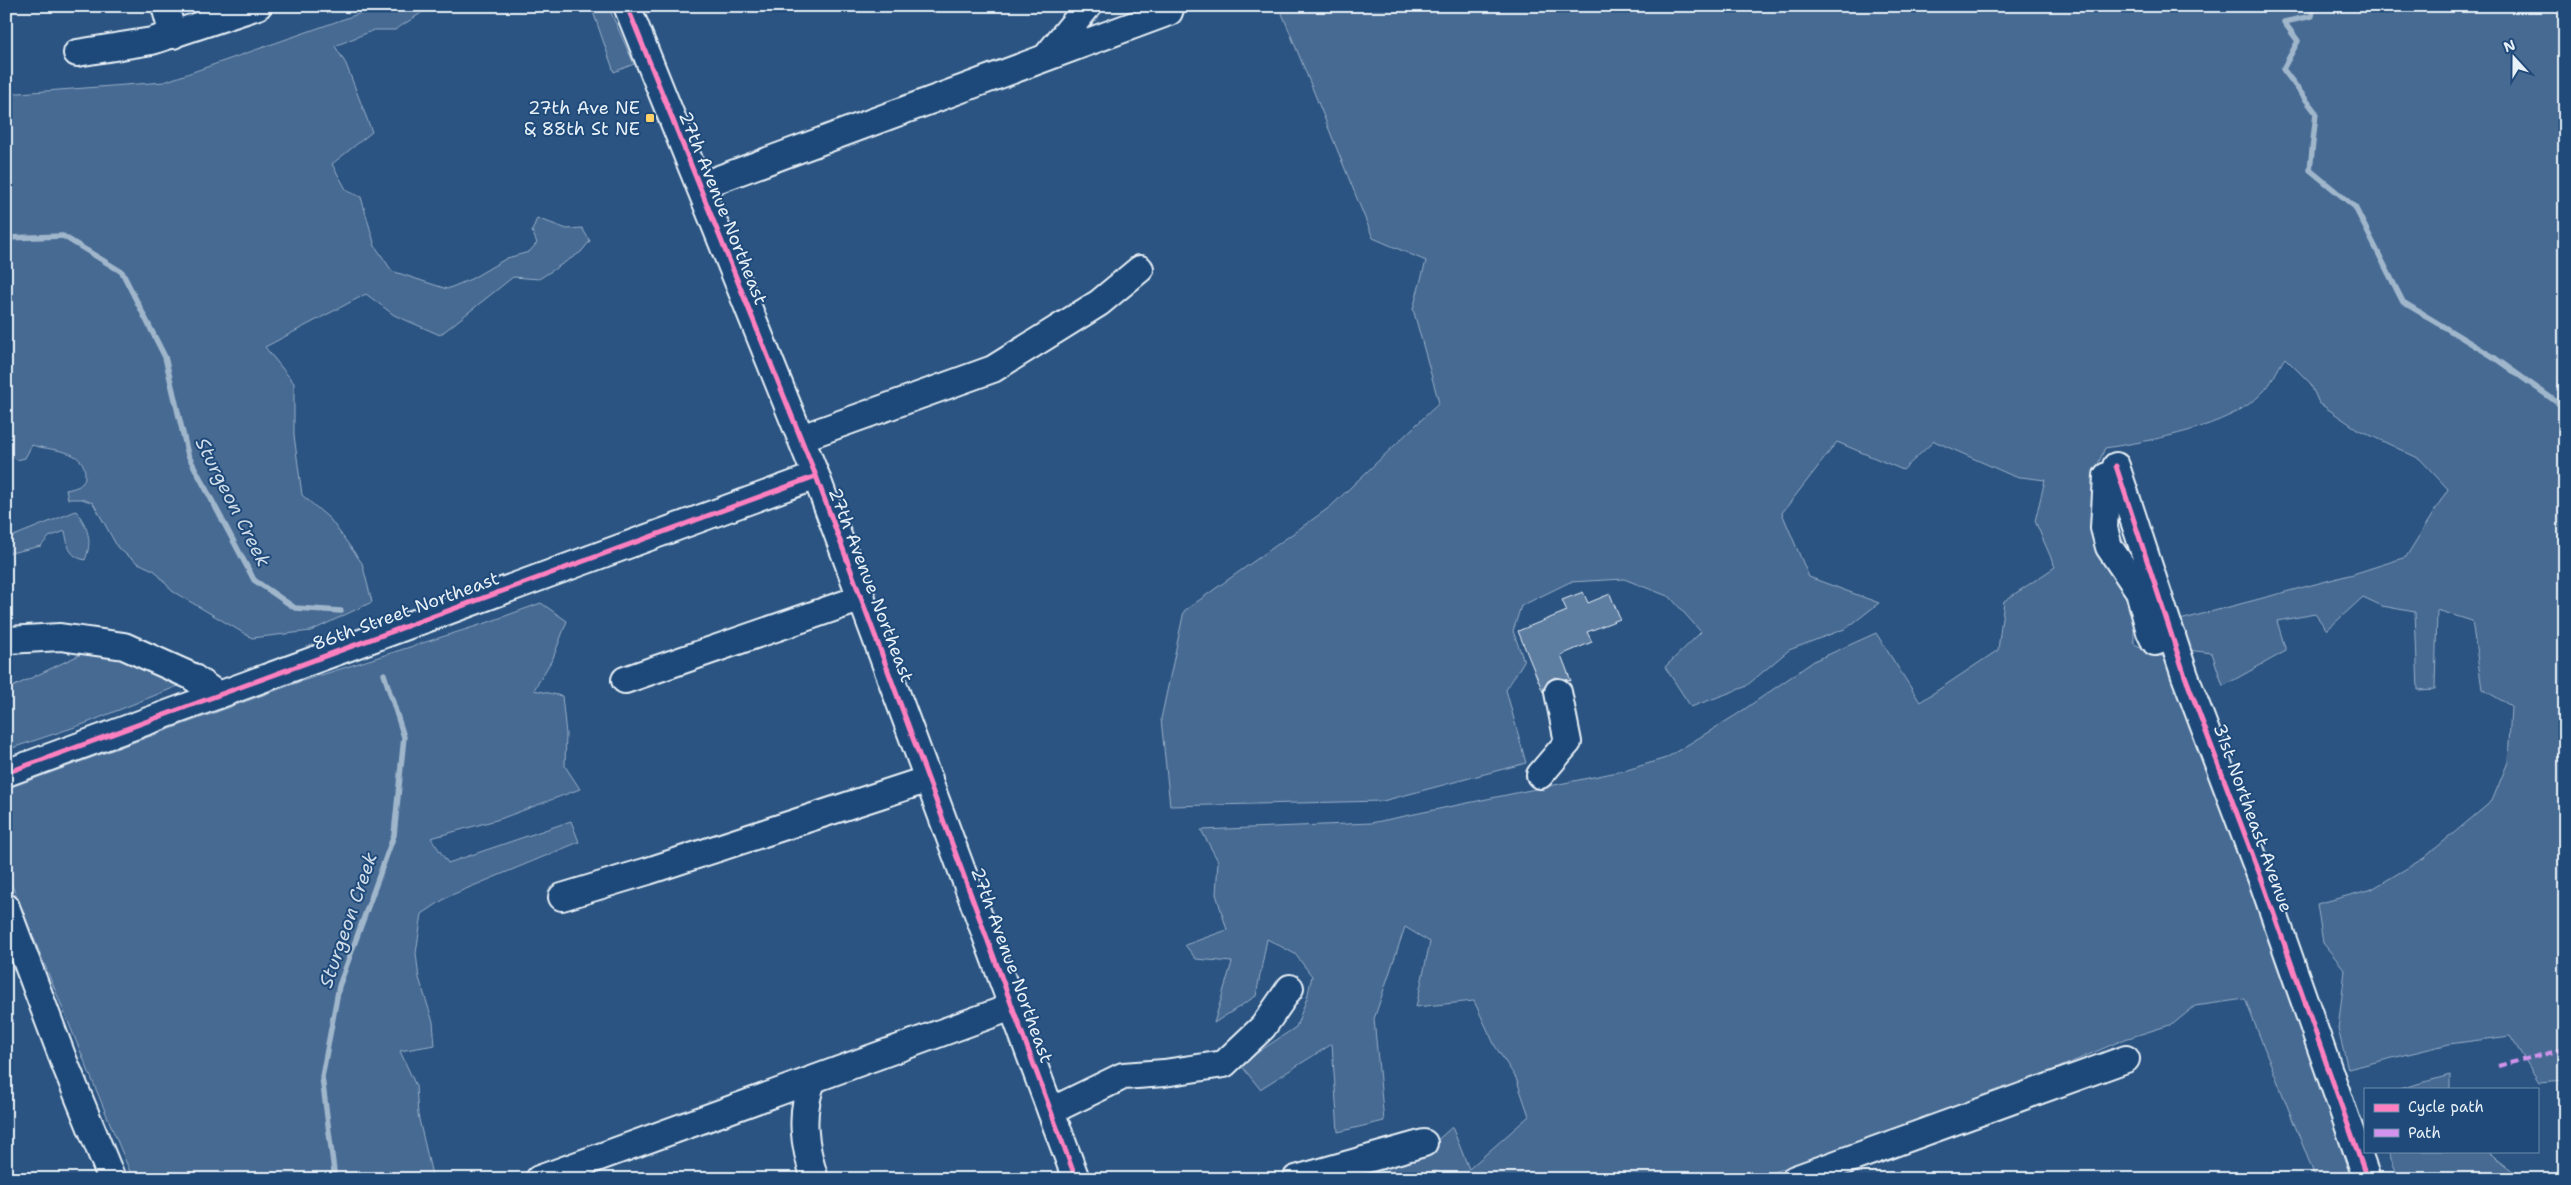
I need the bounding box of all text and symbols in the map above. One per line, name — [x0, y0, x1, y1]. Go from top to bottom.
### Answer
north arrow — [2488, 32, 2538, 82]
text: N — [2501, 35, 2518, 56]
place label: 27th Ave NE & 88th St NE — [524, 96, 640, 141]
street label: 27th Avenue Northeast — [673, 108, 773, 308]
marker: 27th Ave NE & 88th St NE — [644, 112, 656, 124]
water label: Sturgeon Creek — [190, 433, 276, 571]
street label: 27th Avenue Northeast — [823, 484, 919, 686]
street label: 86th Street Northeast — [309, 566, 503, 656]
street label: 31st Northeast Avenue — [2208, 720, 2298, 916]
water label: Sturgeon Creek — [313, 849, 383, 991]
street label: 27th Avenue Northeast — [965, 864, 1059, 1066]
legend — [2364, 1088, 2538, 1152]
text: Cycle path — [2408, 1097, 2484, 1117]
text: Path — [2408, 1123, 2441, 1143]

